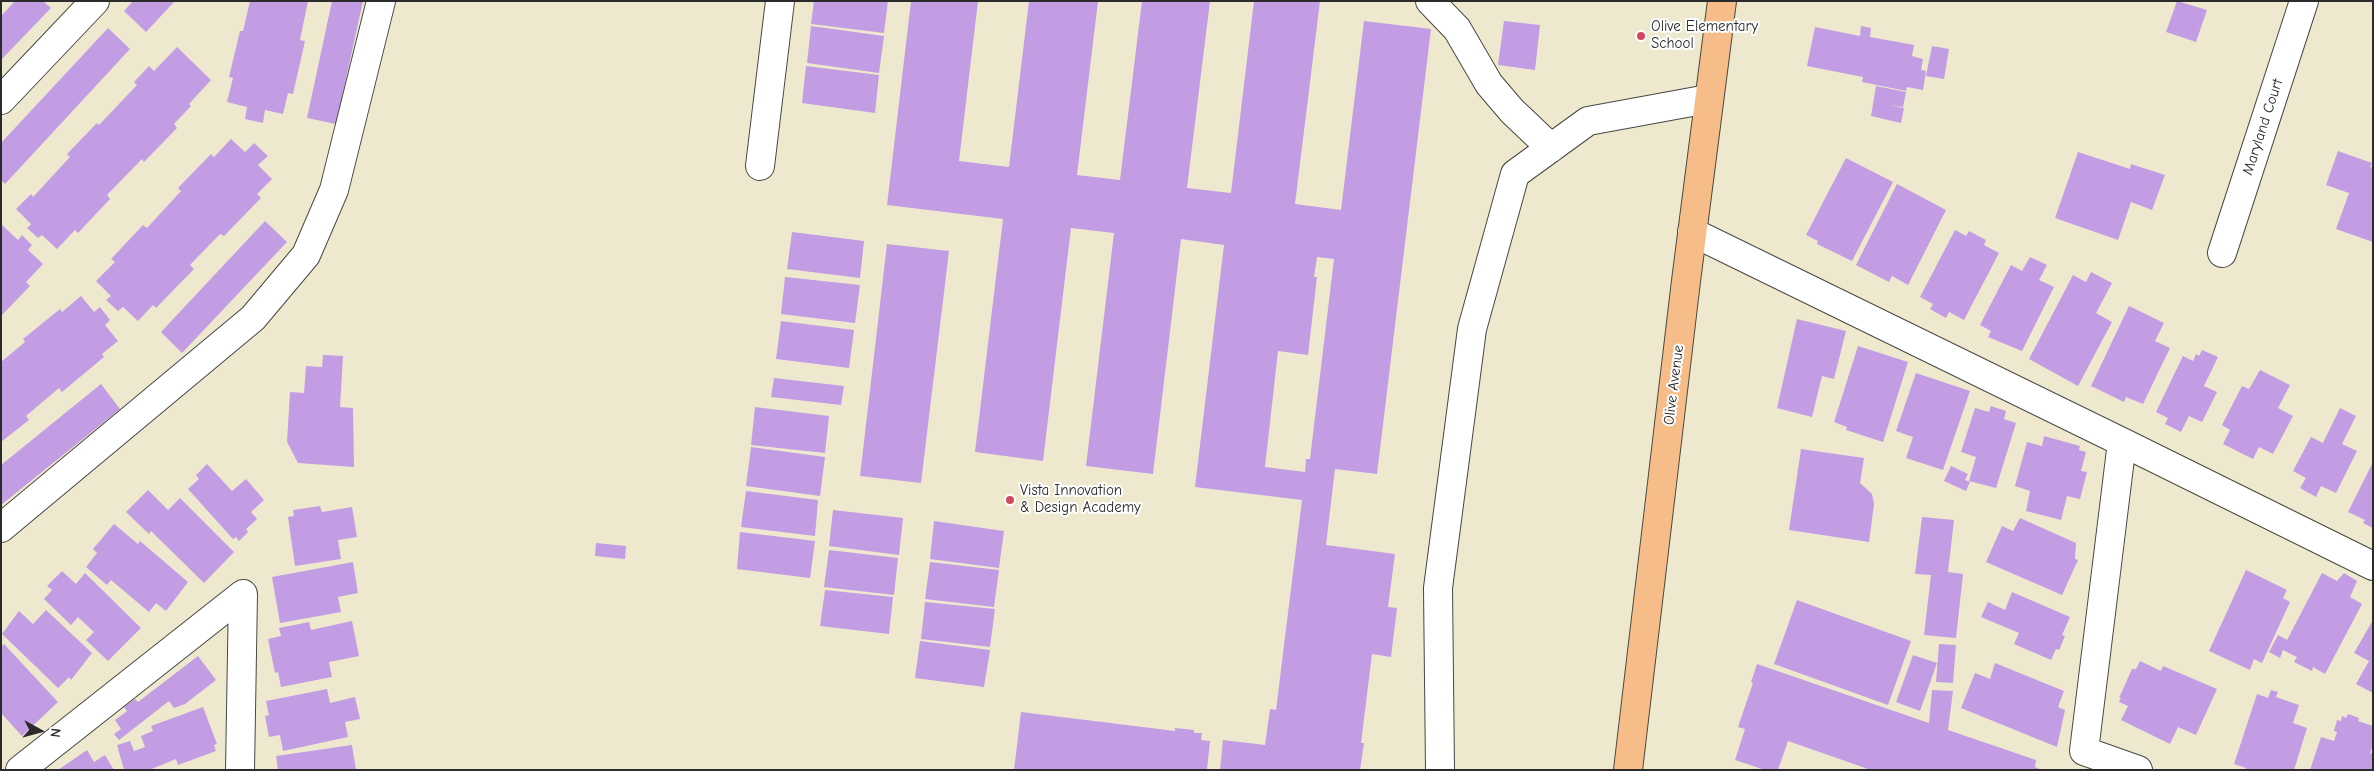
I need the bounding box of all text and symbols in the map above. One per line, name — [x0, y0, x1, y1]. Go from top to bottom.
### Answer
place label: Olive Elementary School — [1651, 18, 1758, 53]
marker: Olive Elementary School — [1635, 30, 1647, 42]
street label: Maryland Court — [2239, 77, 2287, 177]
street label: Olive Avenue — [1660, 344, 1688, 426]
place label: Vista Innovation & Design Academy — [1020, 482, 1141, 517]
marker: Vista Innovation & Design Academy — [1004, 494, 1016, 506]
north arrow — [15, 706, 65, 756]
text: N — [46, 727, 64, 738]

